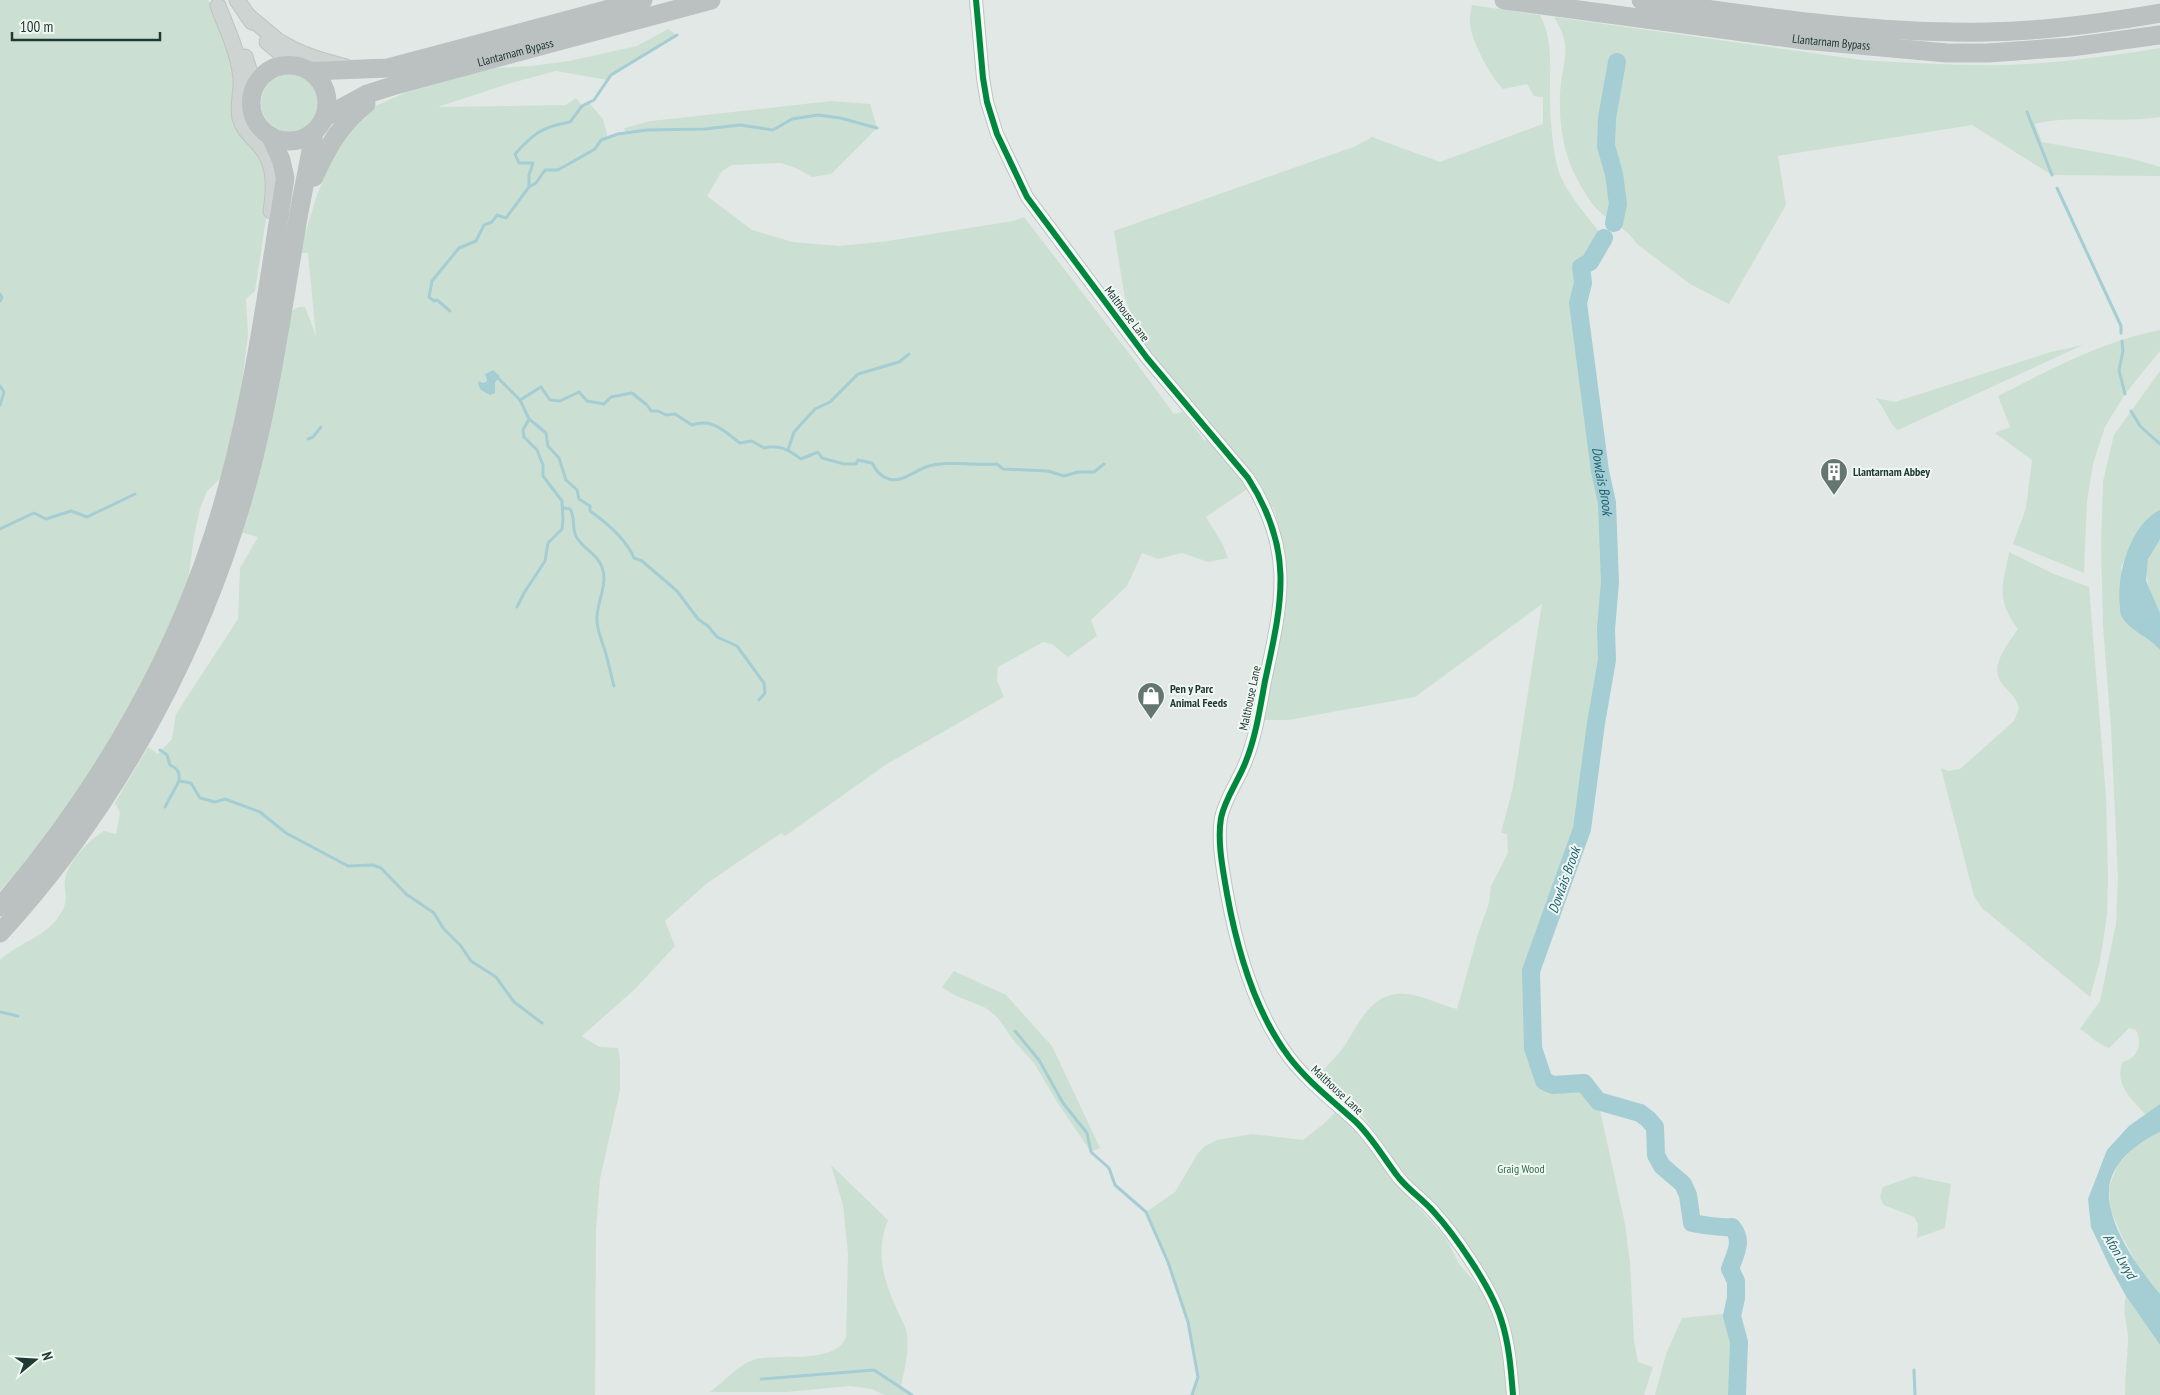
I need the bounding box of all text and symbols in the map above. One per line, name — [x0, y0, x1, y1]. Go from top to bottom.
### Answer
scale bar — [12, 10, 160, 42]
text: 100 m — [20, 17, 53, 36]
street label: Llantarnam Bypass — [1791, 31, 1871, 53]
street label: Llantarnam Bypass — [476, 35, 555, 70]
street label: Malthouse Lane — [1102, 283, 1153, 344]
water label: Dowlais Brook — [1588, 446, 1617, 517]
building icon: Llantarnam Abbey — [1819, 457, 1849, 496]
place label: Llantarnam Abbey — [1853, 464, 1930, 479]
street label: Malthouse Lane — [1235, 664, 1264, 732]
shop icon: Pen y Parc Animal Feeds — [1136, 681, 1166, 720]
place label: Pen y Parc Animal Feeds — [1169, 681, 1227, 710]
water label: Dowlais Brook — [1544, 843, 1585, 916]
street label: Malthouse Lane — [1308, 1062, 1366, 1118]
park label: Graig Wood — [1497, 1161, 1545, 1176]
water label: Afon Lwyd — [2099, 1230, 2142, 1284]
north arrow — [10, 1335, 60, 1385]
text: N — [38, 1350, 57, 1362]

